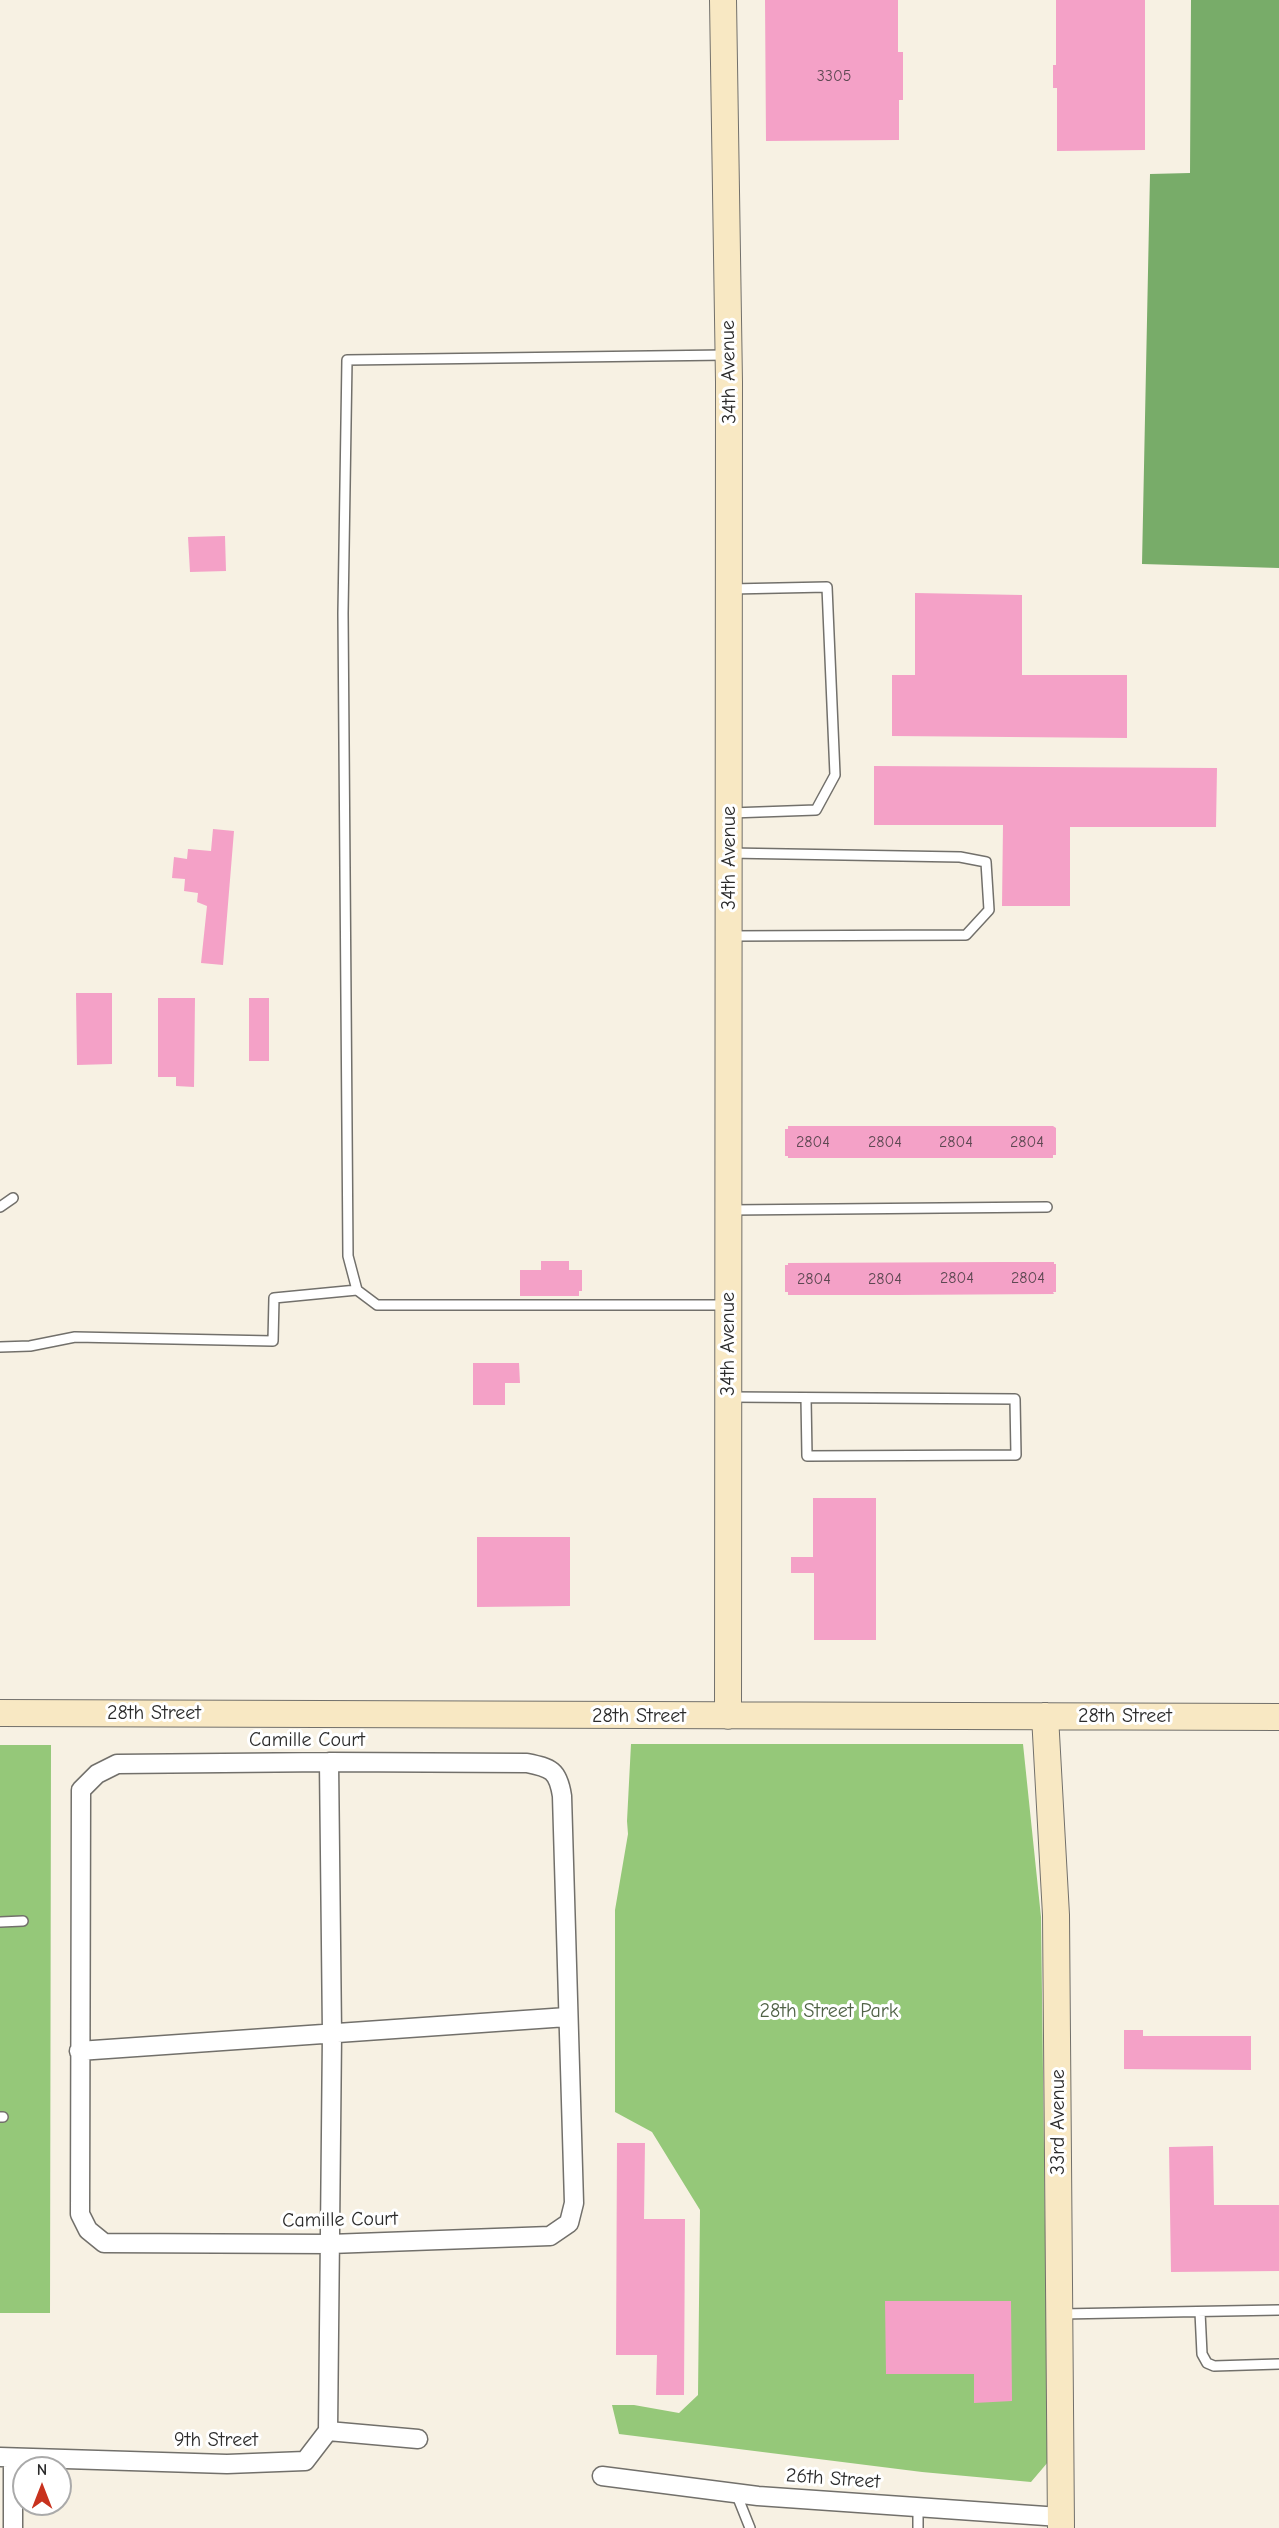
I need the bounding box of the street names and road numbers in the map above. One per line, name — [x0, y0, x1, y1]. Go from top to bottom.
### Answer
street label: 34th Avenue — [716, 320, 742, 424]
street label: 34th Avenue — [717, 806, 741, 910]
street label: 34th Avenue — [716, 1292, 740, 1396]
street label: 28th Street — [107, 1701, 201, 1725]
street label: 28th Street — [592, 1704, 686, 1728]
street label: 28th Street — [1078, 1704, 1172, 1728]
street label: Camille Court — [249, 1728, 365, 1752]
street label: 33rd Avenue — [1046, 2069, 1070, 2175]
street label: Camille Court — [282, 2207, 398, 2233]
street label: 9th Street — [174, 2428, 258, 2452]
street label: 26th Street — [785, 2464, 881, 2494]

